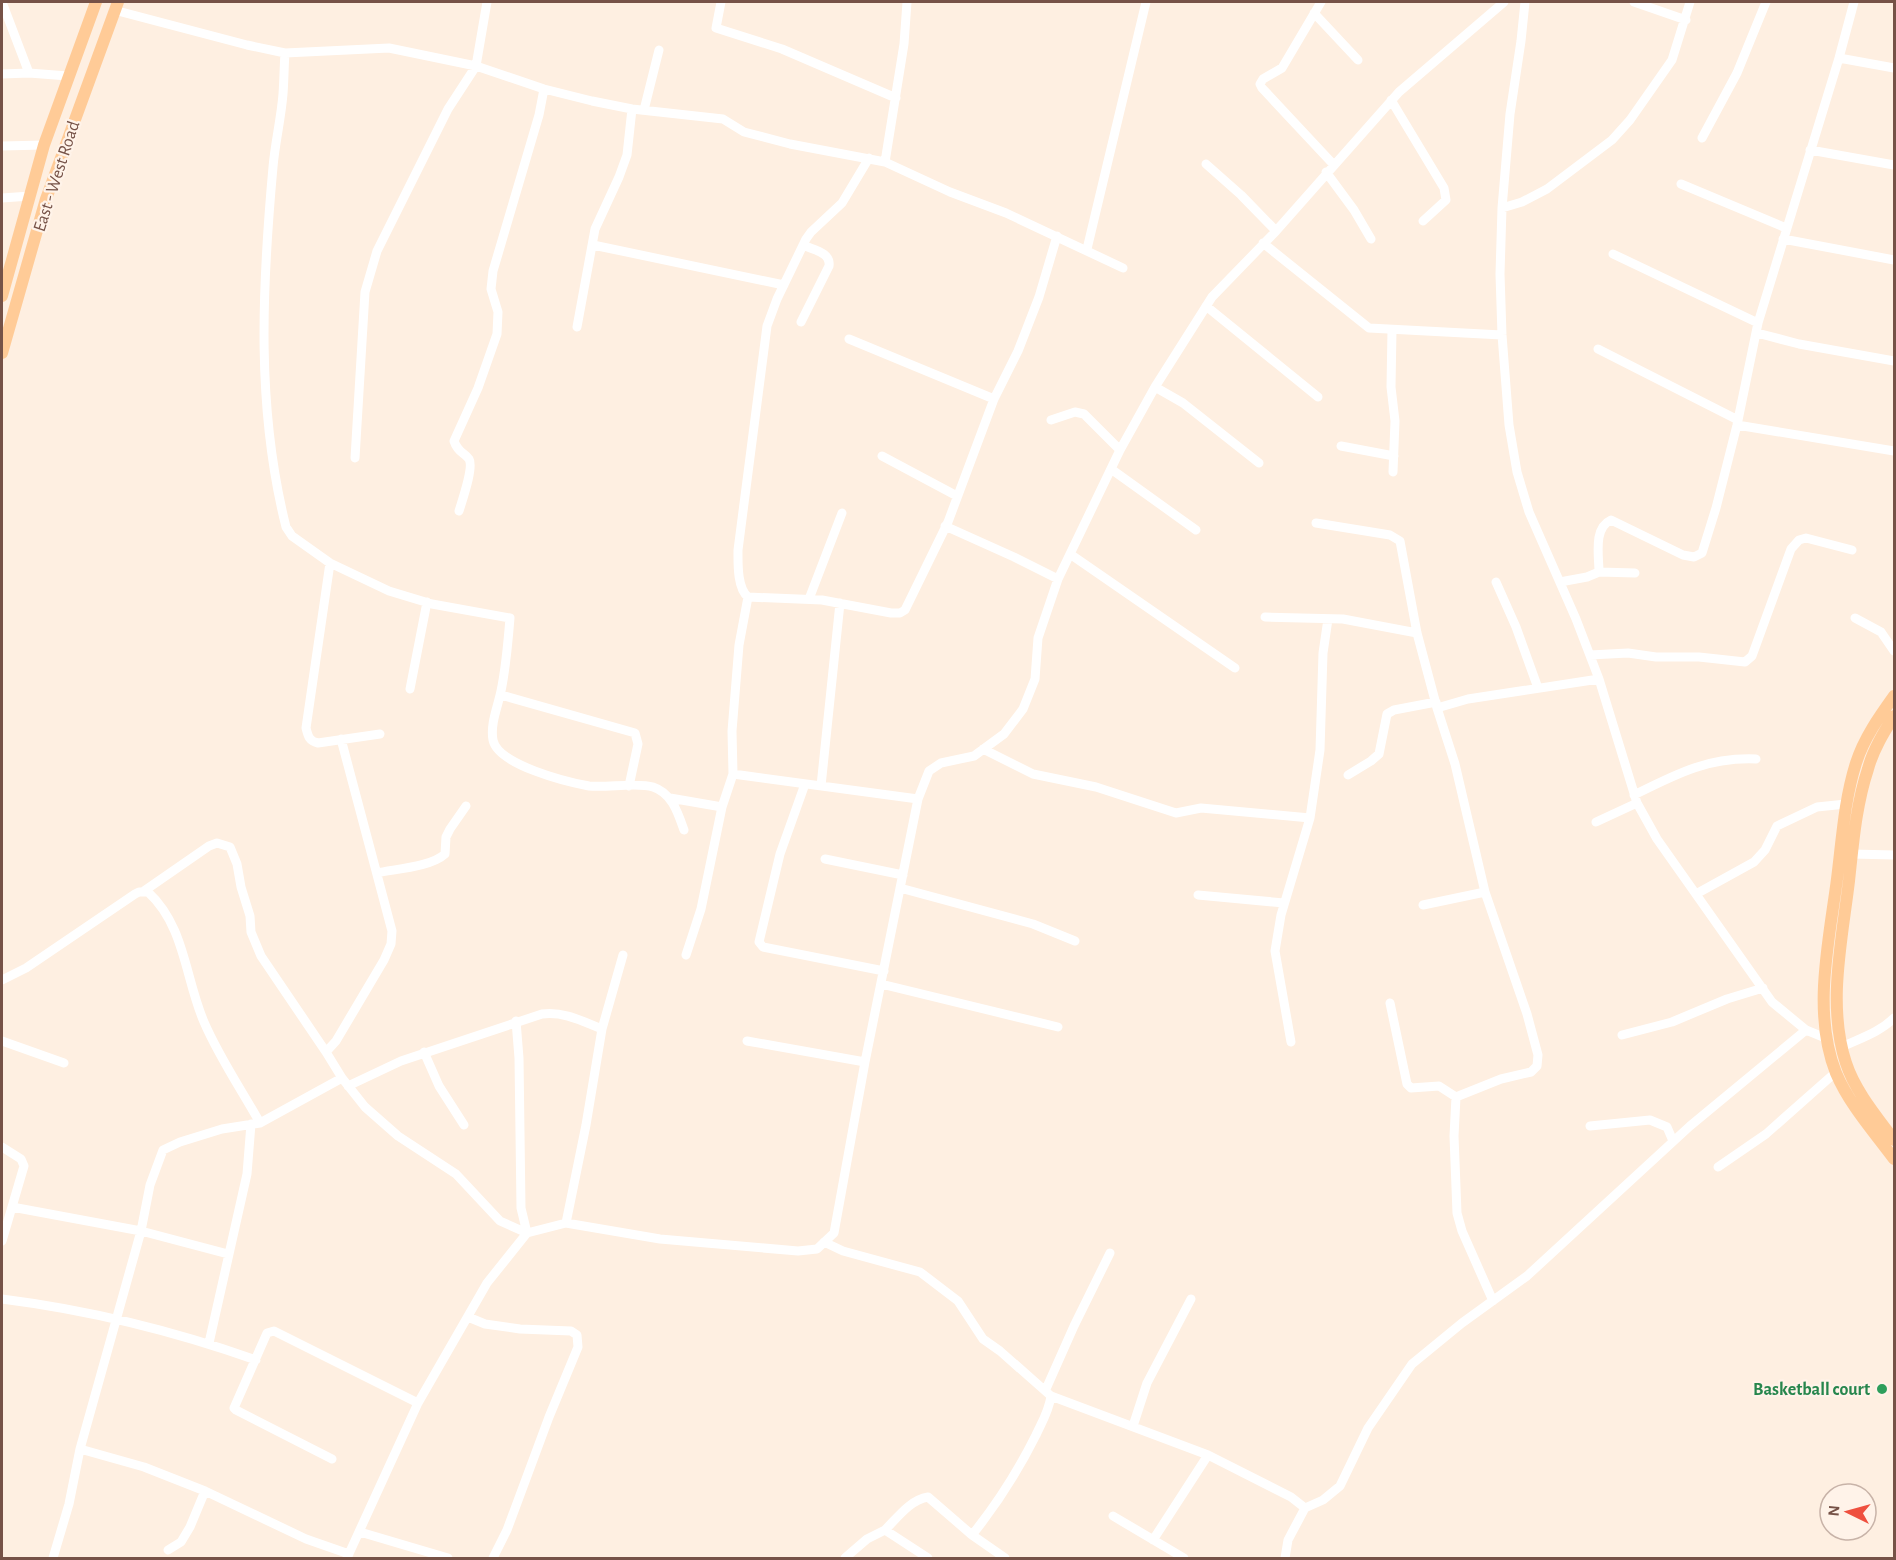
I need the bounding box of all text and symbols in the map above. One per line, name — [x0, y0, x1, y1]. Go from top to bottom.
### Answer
street label: East - West Road — [31, 119, 83, 234]
place label: Basketball court — [1753, 1381, 1870, 1399]
marker: Basketball court — [1875, 1382, 1889, 1396]
north arrow — [1818, 1482, 1878, 1542]
text: N — [1826, 1505, 1843, 1517]

